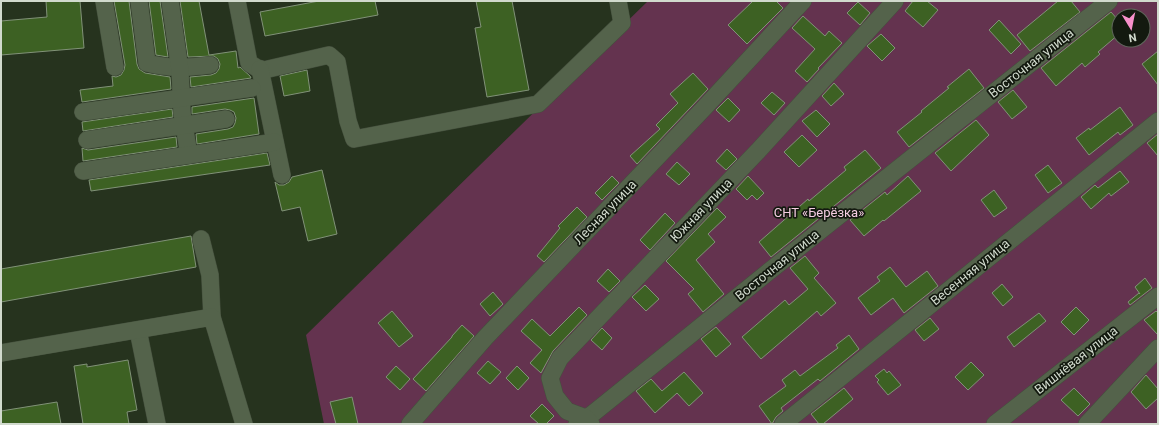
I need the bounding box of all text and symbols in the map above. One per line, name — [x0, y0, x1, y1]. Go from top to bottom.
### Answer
north arrow — [1111, 8, 1151, 48]
street label: Восточная улица — [986, 25, 1076, 101]
text: N — [1127, 30, 1138, 44]
street label: Южная улица — [667, 175, 735, 245]
street label: Лесная улица — [571, 177, 639, 247]
park label: СНТ «Берёзка» — [774, 205, 864, 220]
street label: Восточная улица — [732, 227, 822, 303]
street label: Весенняя улица — [928, 236, 1012, 308]
street label: Вишнёвая улица — [1032, 323, 1120, 397]

